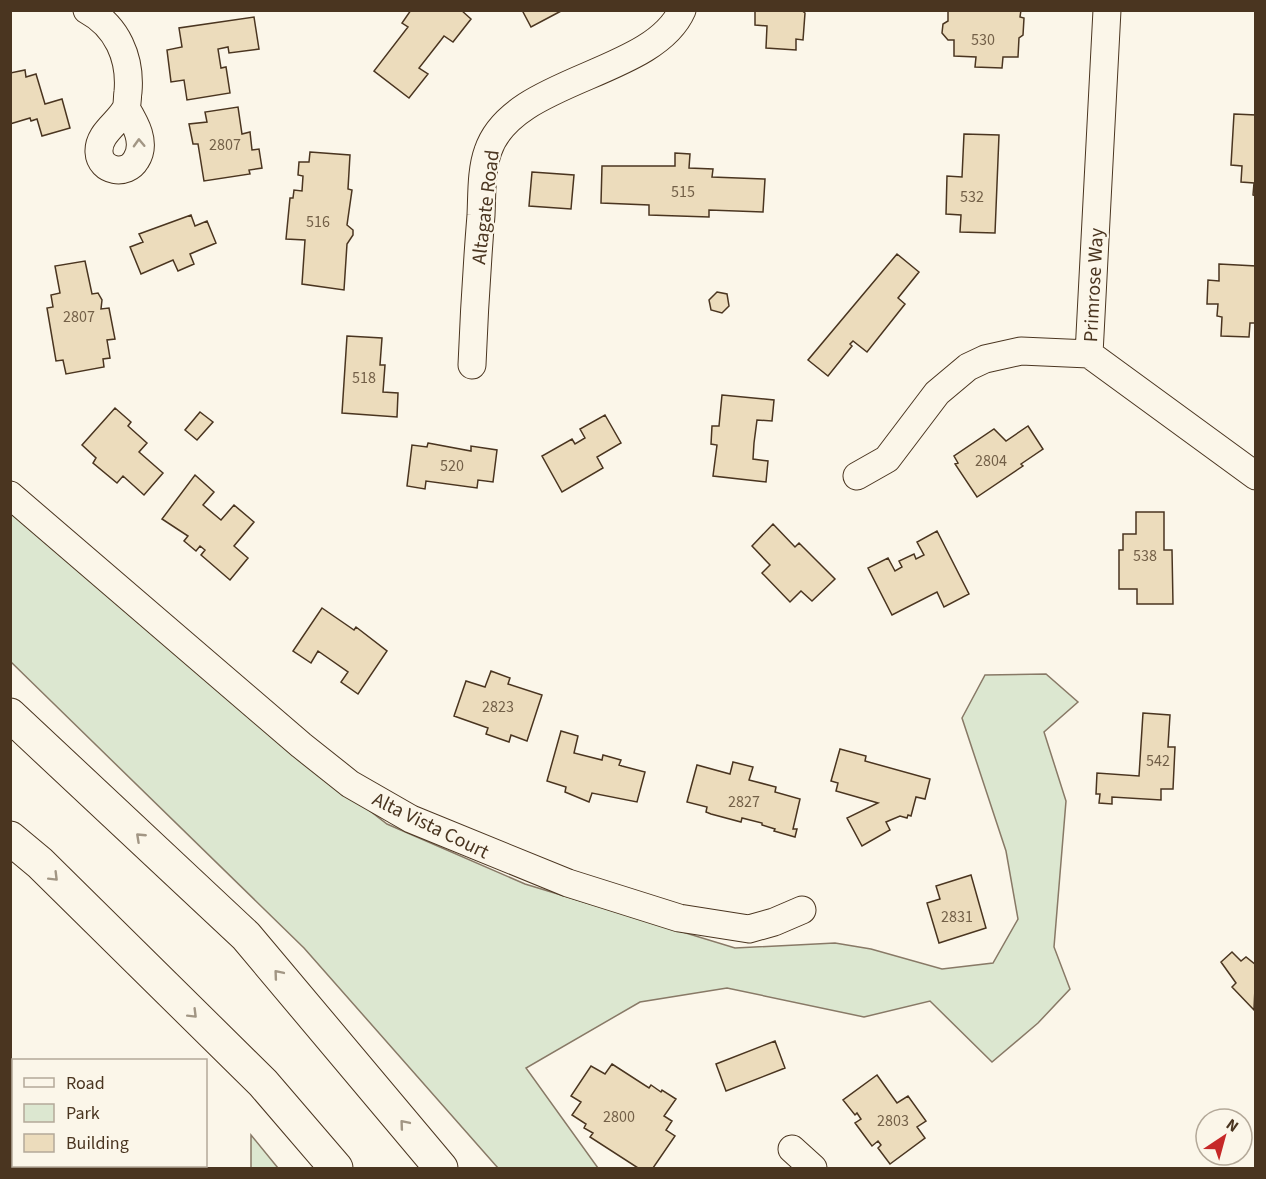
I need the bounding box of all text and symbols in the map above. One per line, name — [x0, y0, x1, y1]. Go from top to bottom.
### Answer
house number: 530 — [971, 29, 995, 51]
house number: 2807 — [209, 134, 241, 156]
one-way arrow — [132, 139, 145, 148]
street label: Altagate Road — [465, 148, 507, 266]
house number: 515 — [671, 181, 695, 203]
house number: 532 — [960, 186, 984, 208]
house number: 516 — [306, 211, 330, 233]
street label: Primrose Way — [1077, 227, 1111, 343]
house number: 2807 — [63, 306, 95, 328]
house number: 518 — [352, 367, 376, 389]
house number: 2804 — [975, 450, 1007, 472]
house number: 520 — [440, 455, 464, 477]
house number: 538 — [1133, 545, 1157, 567]
house number: 2823 — [482, 696, 514, 718]
house number: 542 — [1146, 750, 1170, 772]
street label: Alta Vista Court — [367, 786, 494, 866]
house number: 2827 — [728, 791, 760, 813]
one-way arrow — [136, 833, 147, 844]
one-way arrow — [46, 869, 57, 880]
house number: 2831 — [941, 906, 973, 928]
one-way arrow — [274, 970, 285, 981]
one-way arrow — [185, 1006, 196, 1017]
legend — [12, 1059, 207, 1167]
text: Road — [66, 1071, 105, 1096]
text: Park — [66, 1101, 100, 1126]
house number: 2800 — [603, 1106, 635, 1128]
north arrow — [1194, 1107, 1254, 1167]
house number: 2803 — [877, 1110, 909, 1132]
text: N — [1221, 1114, 1243, 1138]
one-way arrow — [400, 1120, 411, 1131]
text: Building — [66, 1131, 129, 1156]

